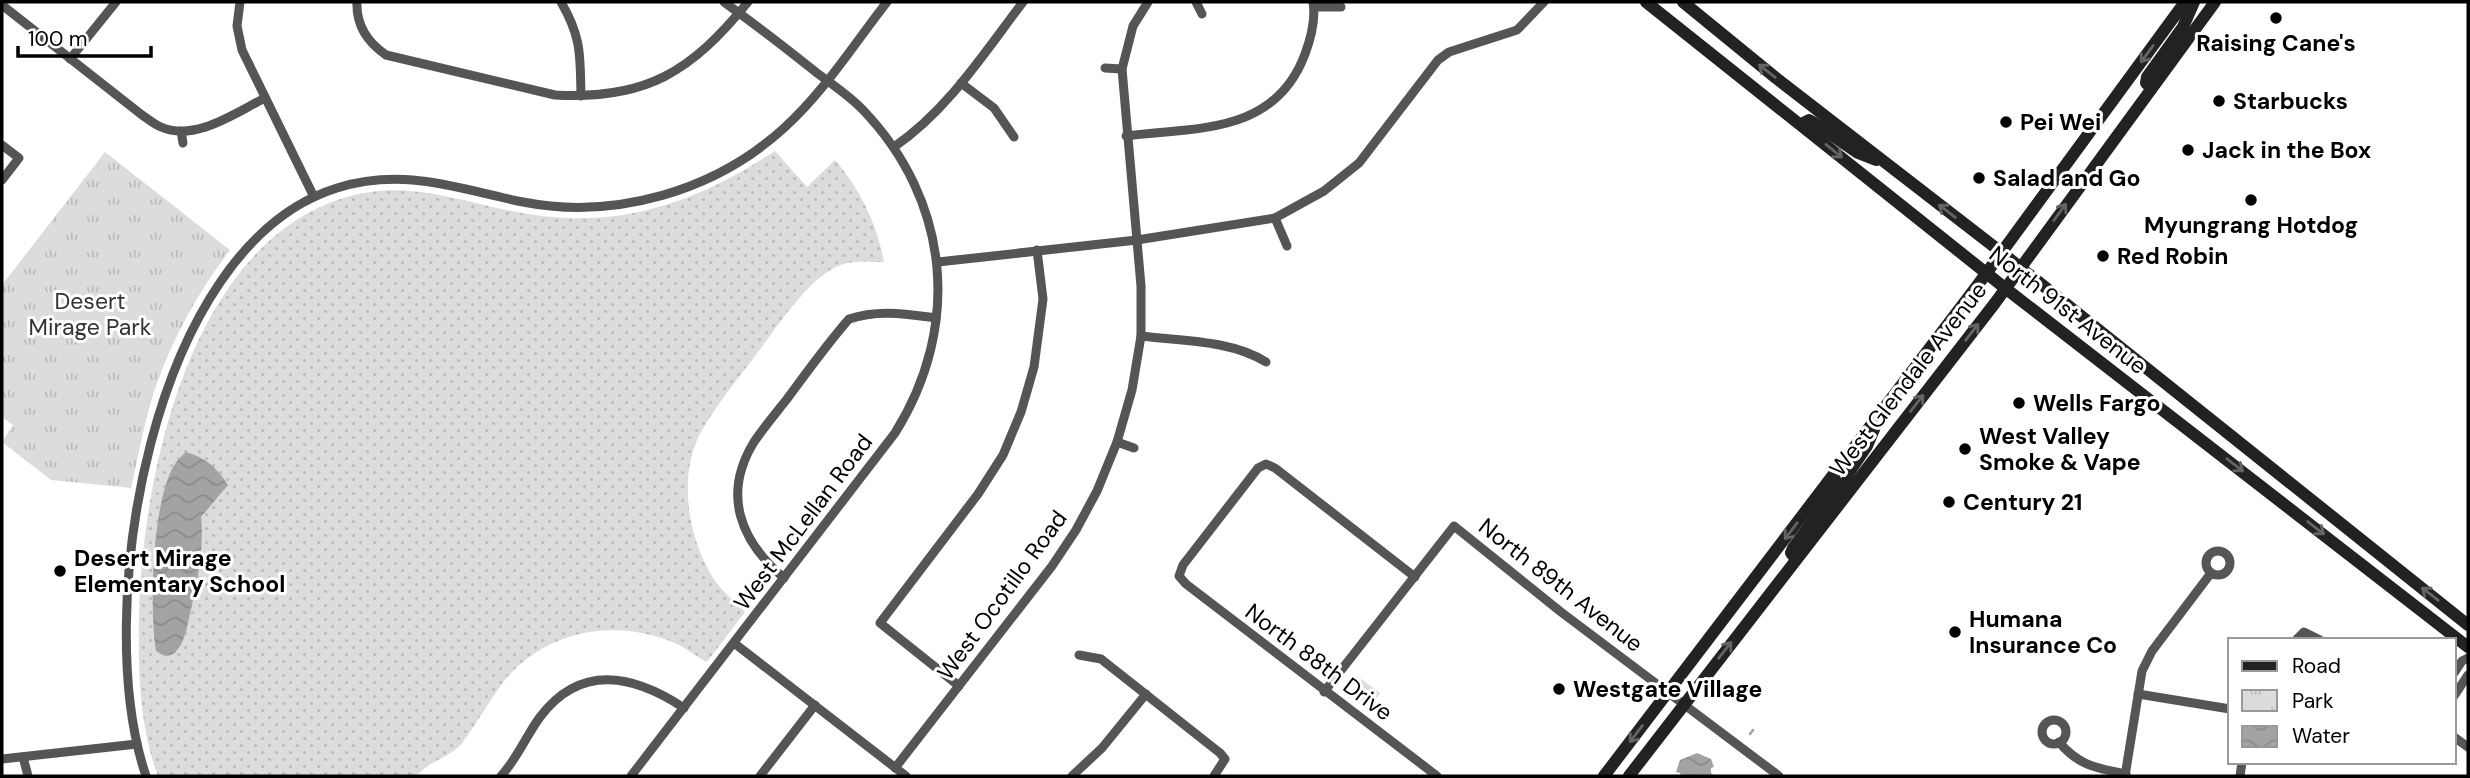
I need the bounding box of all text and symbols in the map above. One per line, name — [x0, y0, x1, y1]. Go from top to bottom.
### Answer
marker: Raising Cane's — [2268, 10, 2284, 26]
scale bar — [18, 14, 150, 58]
text: 100 m — [28, 25, 88, 53]
place label: Raising Cane's — [2196, 28, 2356, 58]
one-way arrow — [2140, 44, 2155, 63]
one-way arrow — [1759, 63, 1777, 79]
place label: Starbucks — [2233, 86, 2348, 116]
marker: Starbucks — [2211, 93, 2227, 109]
place label: Pei Wei — [2020, 107, 2101, 137]
marker: Pei Wei — [1998, 114, 2014, 130]
place label: Jack in the Box — [2202, 135, 2371, 165]
marker: Jack in the Box — [2180, 142, 2196, 158]
one-way arrow — [1824, 143, 1843, 158]
place label: Salad and Go — [1993, 163, 2141, 193]
marker: Salad and Go — [1971, 170, 1987, 186]
marker: Myungrang Hotdog — [2243, 192, 2259, 208]
one-way arrow — [1938, 203, 1957, 218]
one-way arrow — [2053, 203, 2068, 222]
place label: Myungrang Hotdog — [2144, 210, 2358, 240]
street label: North 91st Avenue — [1983, 239, 2153, 381]
place label: Red Robin — [2117, 241, 2229, 271]
marker: Red Robin — [2095, 248, 2111, 264]
street label: West Glendale Avenue — [1823, 276, 1993, 482]
park label: Desert Mirage Park — [29, 286, 152, 342]
one-way arrow — [1964, 324, 1979, 342]
place label: Wells Fargo — [2033, 388, 2161, 418]
one-way arrow — [1909, 394, 1924, 412]
marker: Wells Fargo — [2011, 395, 2027, 411]
place label: West Valley Smoke & Vape — [1979, 421, 2141, 477]
street label: West McLellan Road — [727, 428, 879, 616]
marker: West Valley Smoke & Vape — [1957, 441, 1973, 457]
one-way arrow — [2226, 458, 2244, 473]
place label: Century 21 — [1963, 487, 2083, 517]
marker: Century 21 — [1941, 494, 1957, 510]
street label: West Ocotillo Road — [930, 504, 1074, 686]
street label: North 89th Avenue — [1473, 511, 1649, 659]
one-way arrow — [1784, 521, 1798, 540]
one-way arrow — [2306, 521, 2325, 536]
place label: Desert Mirage Elementary School — [74, 543, 286, 599]
marker: Desert Mirage Elementary School — [52, 563, 68, 579]
one-way arrow — [2421, 587, 2440, 602]
street label: North 88th Drive — [1239, 597, 1399, 727]
place label: Humana Insurance Co — [1969, 604, 2117, 660]
marker: Humana Insurance Co — [1947, 624, 1963, 640]
legend — [2228, 638, 2456, 764]
one-way arrow — [1718, 642, 1733, 660]
text: Road — [2292, 652, 2341, 680]
place label: Westgate Village — [1573, 674, 1762, 704]
marker: Westgate Village — [1551, 681, 1567, 697]
text: Park — [2292, 687, 2334, 715]
text: Water — [2292, 722, 2350, 750]
one-way arrow — [1629, 725, 1644, 744]

